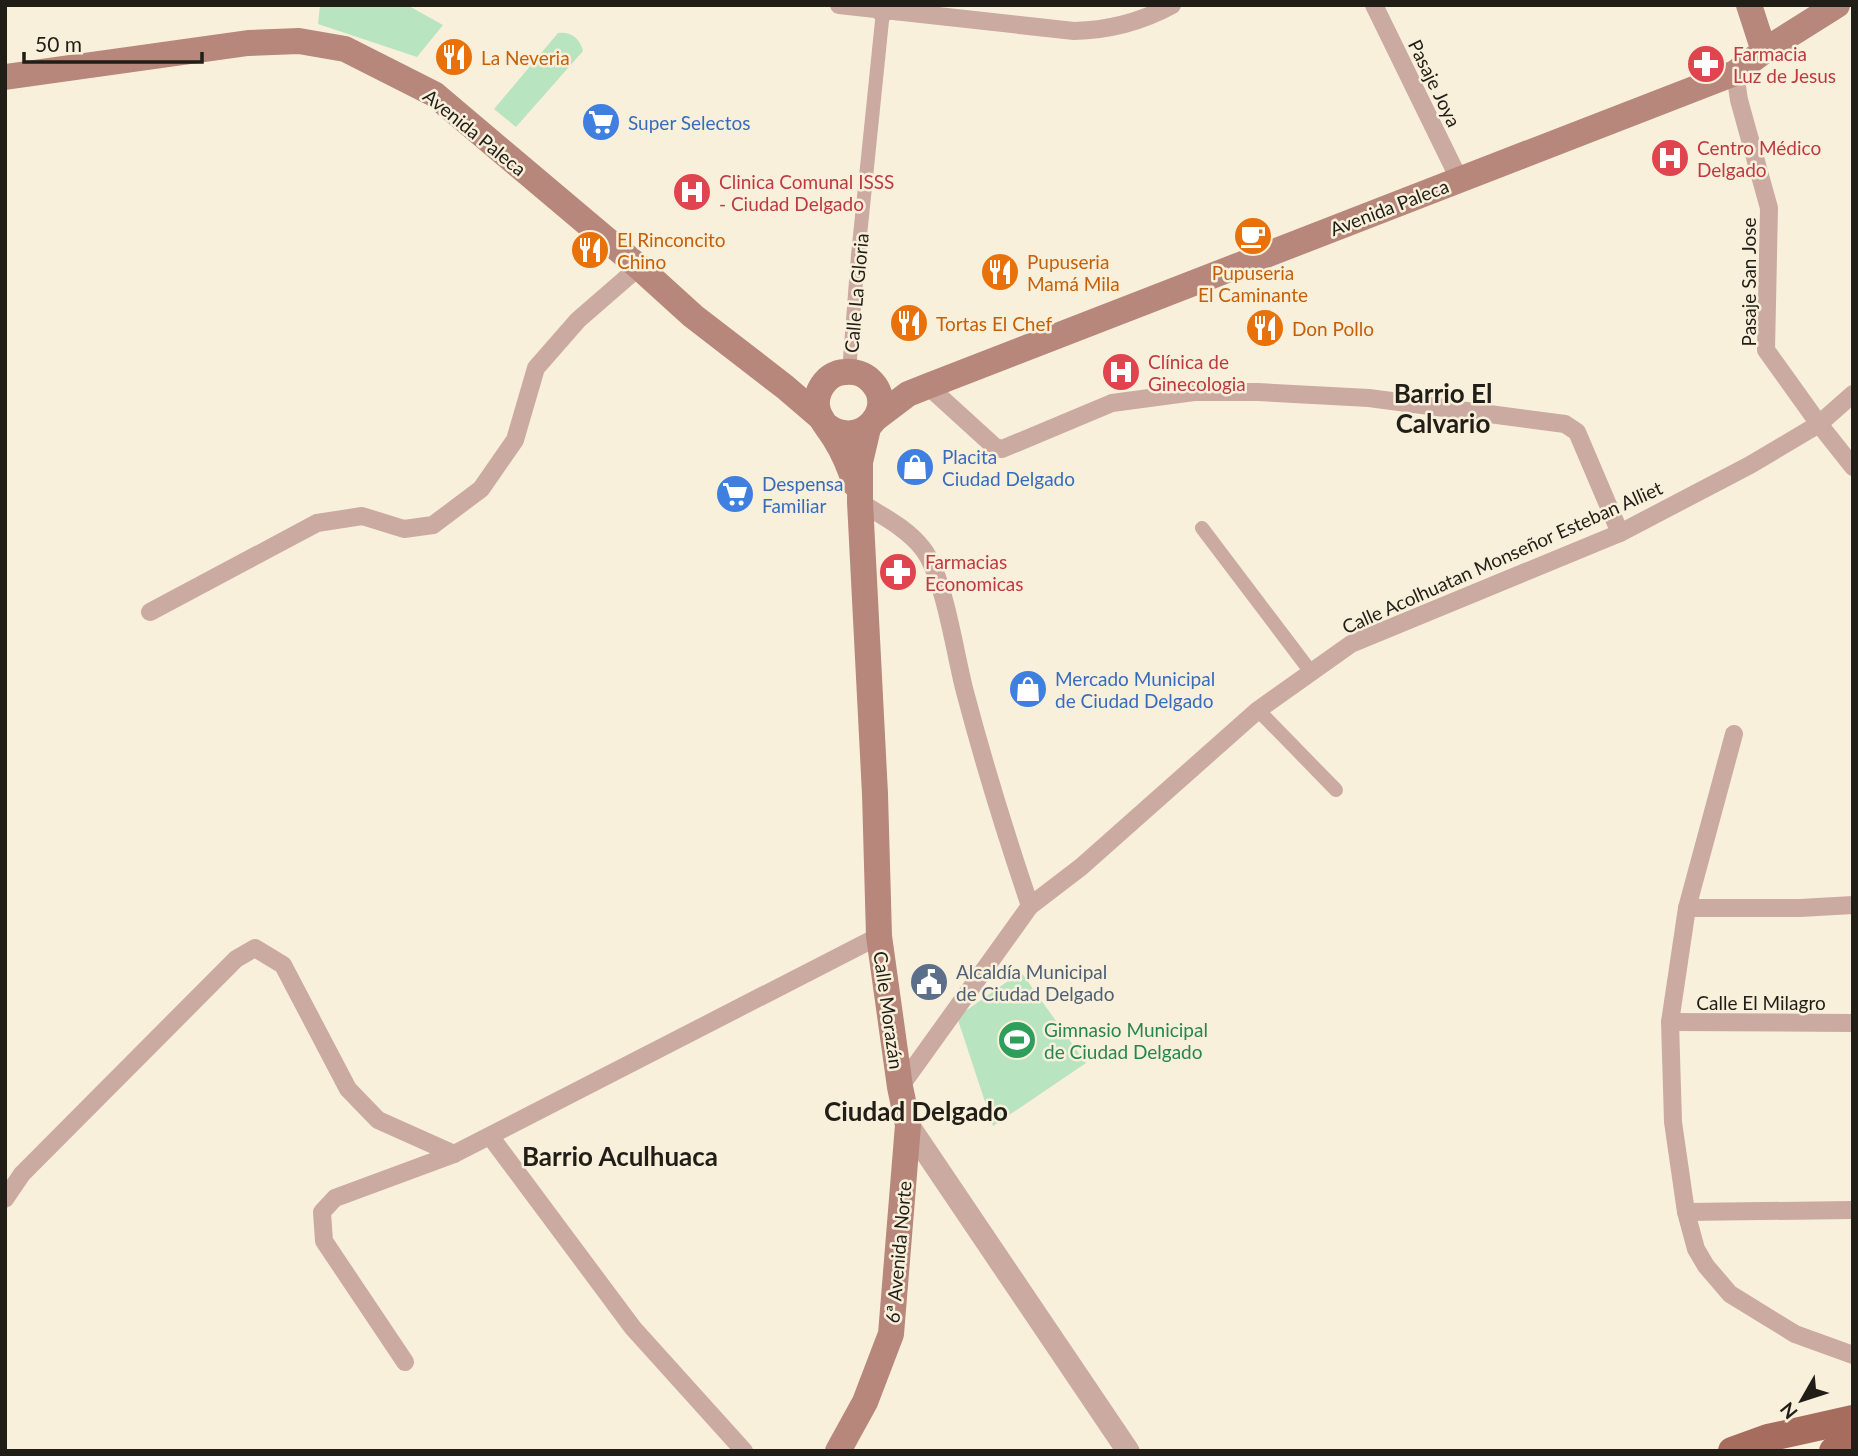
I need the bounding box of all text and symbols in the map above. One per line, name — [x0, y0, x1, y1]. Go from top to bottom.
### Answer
scale bar — [24, 21, 203, 65]
text: 50 m — [35, 31, 82, 56]
restaurant icon: La Neveria — [433, 36, 475, 78]
street label: Pasaje Joya — [1404, 36, 1466, 130]
place label: Farmacia Luz de Jesus — [1733, 42, 1836, 87]
pharmacy icon: Farmacia Luz de Jesus — [1685, 43, 1727, 85]
place label: La Neveria — [481, 46, 570, 69]
street label: Avenida Paleca — [419, 84, 531, 180]
supermarket icon: Super Selectos — [580, 101, 622, 143]
place label: Super Selectos — [628, 111, 750, 134]
place label: Centro Médico Delgado — [1697, 136, 1821, 181]
hospital icon: Centro Médico Delgado — [1649, 137, 1691, 179]
place label: Clinica Comunal ISSS - Ciudad Delgado — [719, 170, 894, 215]
hospital icon: Clinica Comunal ISSS - Ciudad Delgado — [671, 171, 713, 213]
street label: Avenida Paleca — [1326, 174, 1452, 240]
cafe icon: Pupuseria El Caminante — [1232, 215, 1274, 257]
street label: Pasaje San Jose — [1737, 218, 1760, 346]
place label: El Rinconcito Chino — [617, 228, 726, 273]
restaurant icon: El Rinconcito Chino — [569, 229, 611, 271]
street label: Calle La Gloria — [839, 232, 873, 354]
place label: Pupuseria Mamá Mila — [1027, 250, 1120, 295]
restaurant icon: Pupuseria Mamá Mila — [979, 251, 1021, 293]
place label: Pupuseria El Caminante — [1198, 261, 1308, 306]
restaurant icon: Tortas El Chef — [888, 302, 930, 344]
restaurant icon: Don Pollo — [1244, 307, 1286, 349]
place label: Tortas El Chef — [936, 312, 1052, 335]
place label: Don Pollo — [1292, 317, 1374, 340]
place label: Clínica de Ginecologia — [1148, 350, 1246, 395]
hospital icon: Clínica de Ginecologia — [1100, 351, 1142, 393]
district label: Barrio El Calvario — [1394, 377, 1492, 439]
place label: Placita Ciudad Delgado — [942, 445, 1075, 490]
shop icon: Placita Ciudad Delgado — [894, 446, 936, 488]
place label: Despensa Familiar — [762, 472, 844, 517]
supermarket icon: Despensa Familiar — [714, 473, 756, 515]
street label: Calle Acolhuatan Monseñor Esteban Alliet — [1338, 476, 1666, 638]
place label: Farmacias Economicas — [925, 550, 1024, 595]
pharmacy icon: Farmacias Economicas — [877, 551, 919, 593]
place label: Mercado Municipal de Ciudad Delgado — [1055, 667, 1215, 712]
shop icon: Mercado Municipal de Ciudad Delgado — [1007, 668, 1049, 710]
street label: Calle Morazán — [869, 949, 909, 1071]
place label: Alcaldía Municipal de Ciudad Delgado — [956, 960, 1115, 1005]
public building icon: Alcaldía Municipal de Ciudad Delgado — [908, 961, 950, 1003]
street label: Calle El Milagro — [1696, 991, 1826, 1014]
place label: Gimnasio Municipal de Ciudad Delgado — [1044, 1018, 1208, 1063]
sports icon: Gimnasio Municipal de Ciudad Delgado — [996, 1019, 1038, 1061]
district label: Ciudad Delgado — [824, 1095, 1008, 1127]
district label: Barrio Aculhuaca — [522, 1140, 718, 1172]
street label: 6ª Avenida Norte — [880, 1180, 916, 1324]
north arrow — [1767, 1365, 1837, 1435]
text: N — [1775, 1398, 1802, 1424]

